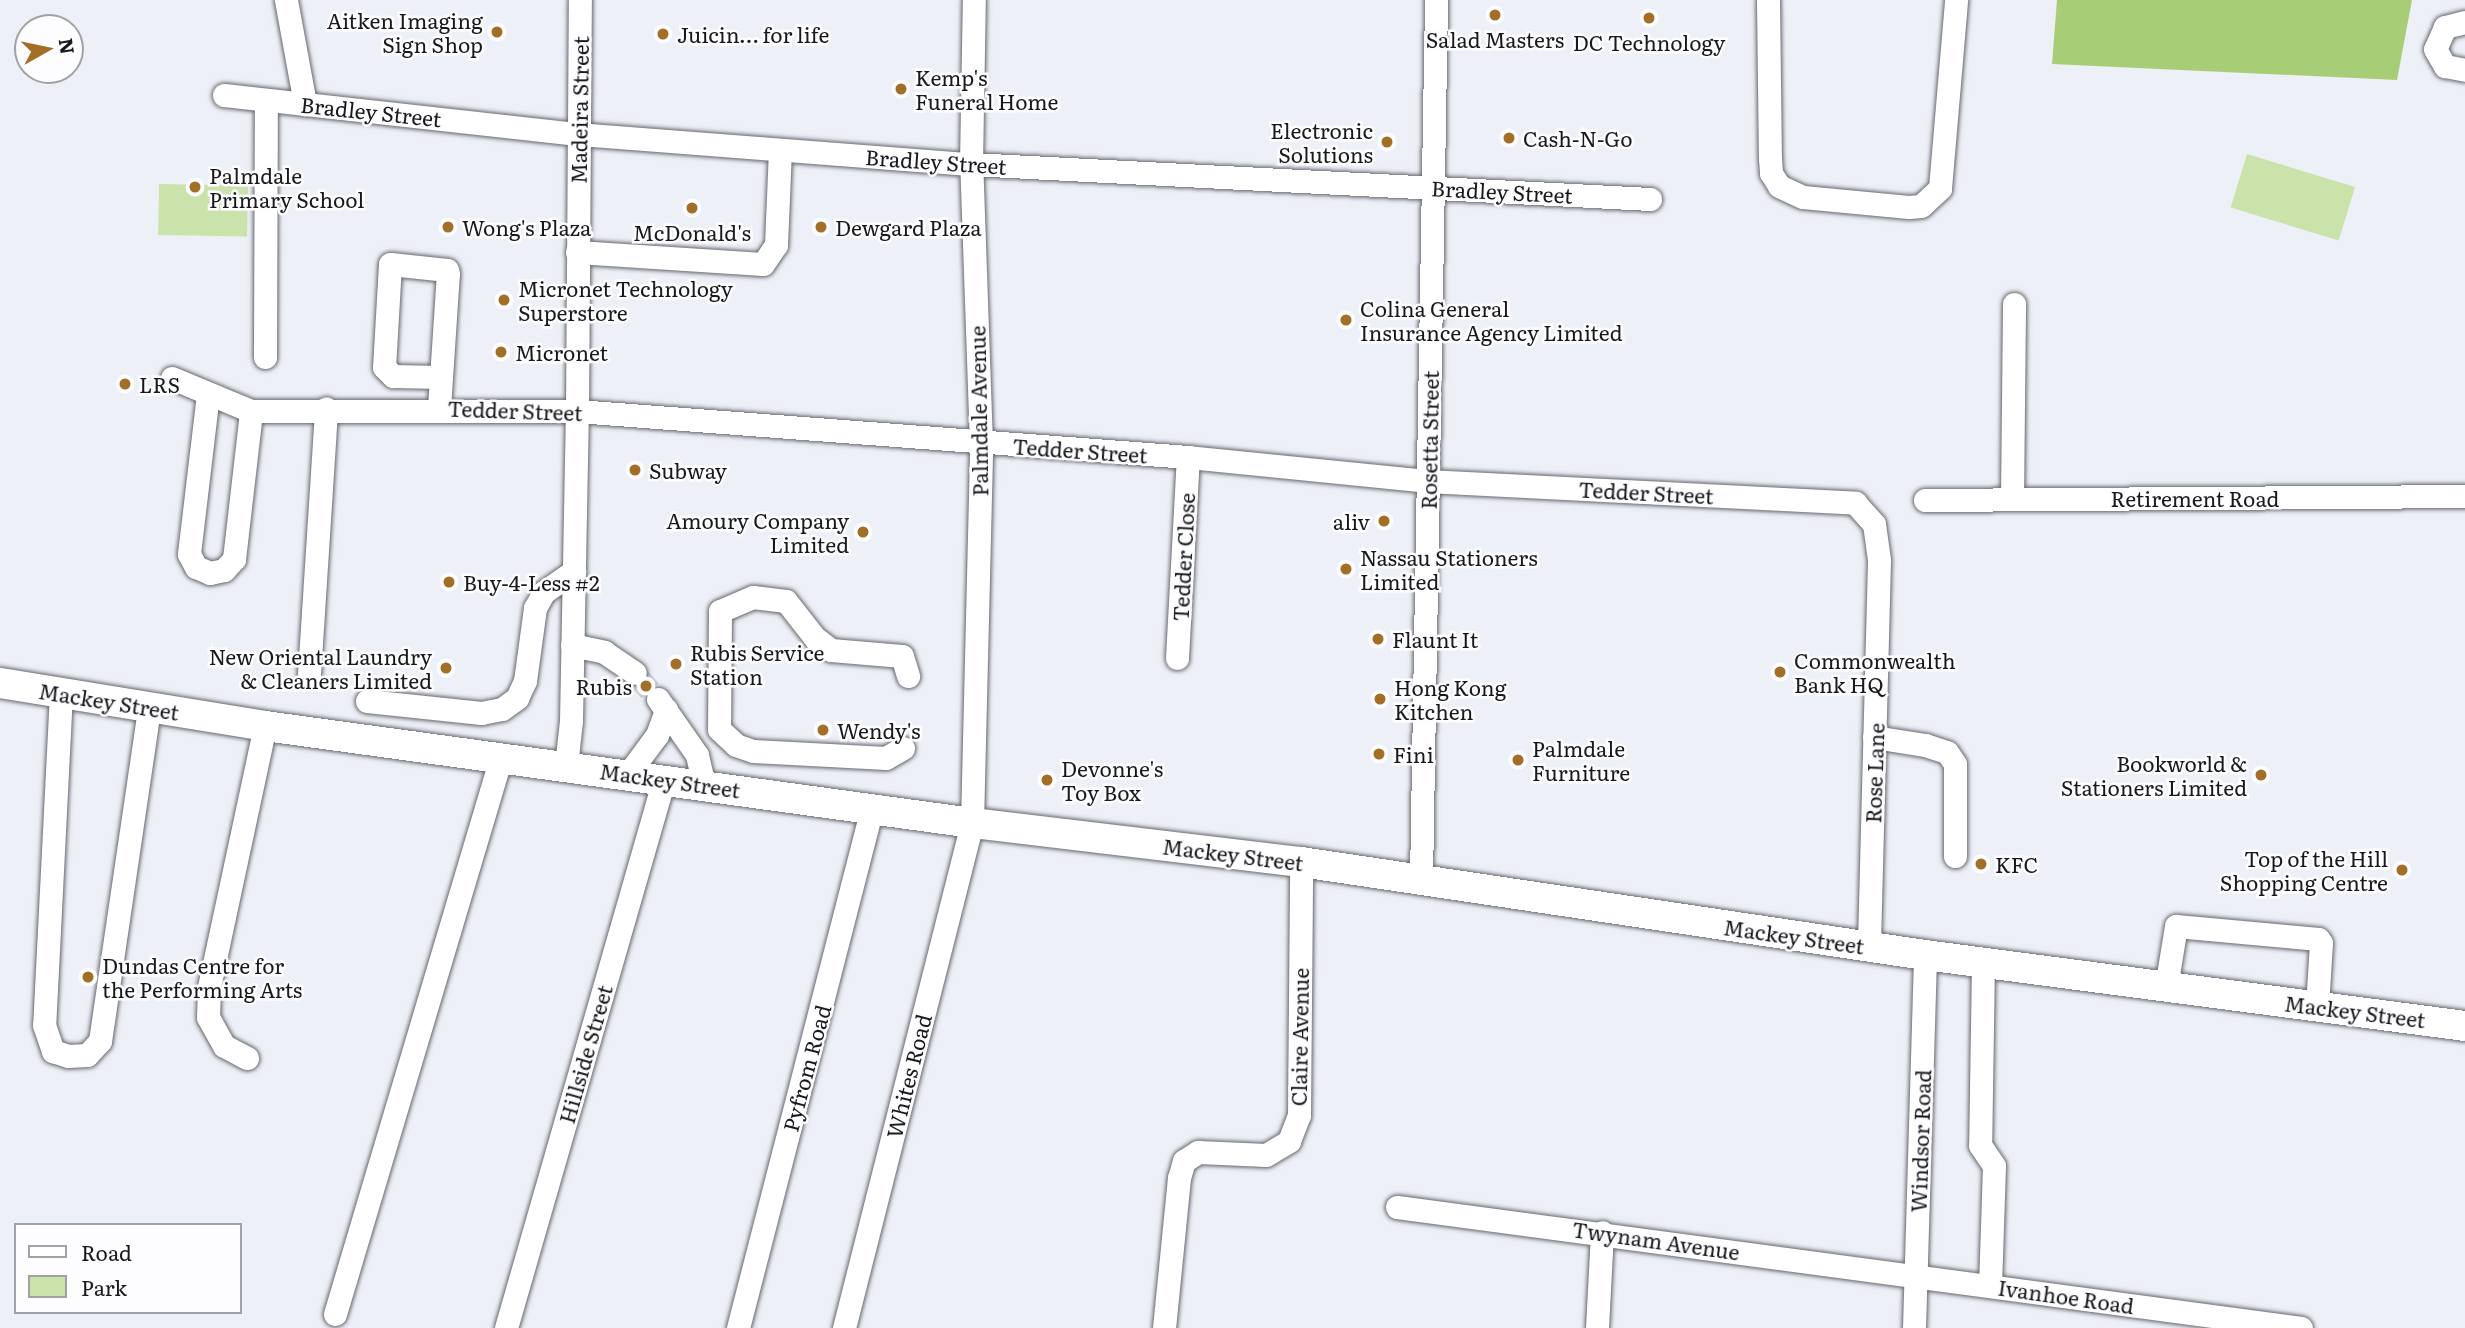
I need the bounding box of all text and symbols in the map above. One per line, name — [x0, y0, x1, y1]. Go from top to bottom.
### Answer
place label: Aitken Imaging Sign Shop — [327, 7, 483, 57]
marker: Salad Masters — [1487, 7, 1503, 23]
marker: DC Technology — [1641, 10, 1657, 26]
north arrow — [14, 14, 84, 84]
place label: Juicin… for life — [677, 21, 829, 47]
marker: Aitken Imaging Sign Shop — [489, 24, 505, 40]
marker: Juicin… for life — [655, 26, 671, 42]
place label: Salad Masters — [1426, 26, 1564, 52]
place label: DC Technology — [1573, 29, 1725, 55]
text: N — [53, 36, 83, 56]
street label: Madeira Street — [565, 36, 593, 184]
place label: Kemp's Funeral Home — [915, 64, 1058, 114]
marker: Kemp's Funeral Home — [893, 81, 909, 97]
street label: Bradley Street — [299, 91, 443, 131]
place label: Electronic Solutions — [1270, 117, 1373, 167]
place label: Cash-N-Go — [1523, 125, 1632, 151]
marker: Cash-N-Go — [1501, 130, 1517, 146]
marker: Electronic Solutions — [1379, 134, 1395, 150]
street label: Bradley Street — [864, 143, 1008, 179]
place label: Palmdale Primary School — [209, 162, 364, 212]
street label: Bradley Street — [1431, 175, 1573, 207]
marker: Palmdale Primary School — [187, 179, 203, 195]
marker: McDonald's — [684, 200, 700, 216]
place label: Wong's Plaza — [462, 214, 591, 240]
place label: Dewgard Plaza — [835, 214, 982, 240]
marker: Wong's Plaza — [440, 219, 456, 235]
place label: McDonald's — [633, 219, 751, 245]
marker: Dewgard Plaza — [813, 219, 829, 235]
place label: Micronet Technology Superstore — [518, 275, 733, 325]
marker: Micronet Technology Superstore — [496, 292, 512, 308]
place label: Colina General Insurance Agency Limited — [1360, 295, 1622, 345]
marker: Colina General Insurance Agency Limited — [1338, 312, 1354, 328]
street label: Palmdale Avenue — [964, 325, 992, 497]
place label: Micronet — [515, 339, 608, 365]
marker: Micronet — [493, 344, 509, 360]
street label: Rosetta Street — [1415, 370, 1443, 510]
place label: LRS — [139, 371, 180, 397]
marker: LRS — [117, 376, 133, 392]
street label: Tedder Street — [447, 395, 583, 425]
street label: Tedder Street — [1012, 433, 1148, 467]
place label: Subway — [649, 457, 727, 483]
marker: Subway — [627, 462, 643, 478]
street label: Tedder Street — [1578, 476, 1714, 508]
street label: Retirement Road — [2111, 485, 2279, 511]
street label: Tedder Close — [1167, 492, 1199, 622]
place label: Amoury Company Limited — [666, 507, 849, 557]
place label: aliv — [1333, 508, 1370, 534]
marker: aliv — [1376, 513, 1392, 529]
marker: Amoury Company Limited — [855, 524, 871, 540]
place label: Nassau Stationers Limited — [1360, 544, 1538, 594]
marker: Nassau Stationers Limited — [1338, 561, 1354, 577]
place label: Buy-4-Less #2 — [463, 569, 600, 595]
marker: Buy-4-Less #2 — [441, 574, 457, 590]
place label: Flaunt It — [1392, 626, 1478, 652]
marker: Flaunt It — [1370, 631, 1386, 647]
place label: Rubis Service Station — [690, 639, 824, 689]
place label: New Oriental Laundry & Cleaners Limited — [209, 643, 432, 693]
place label: Commonwealth Bank HQ — [1794, 647, 1956, 697]
marker: Rubis Service Station — [668, 656, 684, 672]
marker: New Oriental Laundry & Cleaners Limited — [438, 660, 454, 676]
marker: Commonwealth Bank HQ — [1772, 664, 1788, 680]
place label: Rubis — [576, 673, 632, 699]
place label: Hong Kong Kitchen — [1394, 674, 1506, 724]
street label: Mackey Street — [37, 677, 181, 725]
marker: Rubis — [638, 678, 654, 694]
marker: Hong Kong Kitchen — [1372, 691, 1388, 707]
place label: Wendy's — [837, 717, 921, 743]
marker: Wendy's — [815, 722, 831, 738]
street label: Rose Lane — [1860, 722, 1888, 824]
place label: Palmdale Furniture — [1532, 735, 1630, 785]
place label: Fini — [1393, 741, 1434, 767]
marker: Fini — [1371, 746, 1387, 762]
place label: Bookworld & Stationers Limited — [2061, 750, 2247, 800]
marker: Palmdale Furniture — [1510, 752, 1526, 768]
place label: Devonne's Toy Box — [1061, 755, 1163, 805]
street label: Mackey Street — [598, 758, 742, 802]
marker: Bookworld & Stationers Limited — [2253, 767, 2269, 783]
marker: Devonne's Toy Box — [1039, 772, 1055, 788]
street label: Mackey Street — [1161, 833, 1305, 875]
place label: Top of the Hill Shopping Centre — [2220, 845, 2388, 895]
place label: KFC — [1995, 851, 2038, 877]
marker: KFC — [1973, 856, 1989, 872]
marker: Top of the Hill Shopping Centre — [2394, 862, 2410, 878]
street label: Mackey Street — [1722, 914, 1866, 958]
place label: Dundas Centre for the Performing Arts — [102, 952, 302, 1002]
street label: Claire Avenue — [1285, 968, 1313, 1106]
marker: Dundas Centre for the Performing Arts — [80, 969, 96, 985]
street label: Hillside Street — [553, 982, 617, 1126]
street label: Mackey Street — [2283, 990, 2427, 1032]
street label: Pyfrom Road — [777, 1002, 835, 1134]
street label: Whites Road — [880, 1011, 936, 1141]
street label: Windsor Road — [1905, 1069, 1935, 1213]
street label: Twynam Avenue — [1571, 1216, 1741, 1264]
legend — [14, 1223, 242, 1314]
text: Road — [81, 1236, 132, 1267]
text: Park — [81, 1271, 127, 1302]
street label: Ivanhoe Road — [1996, 1274, 2136, 1318]

